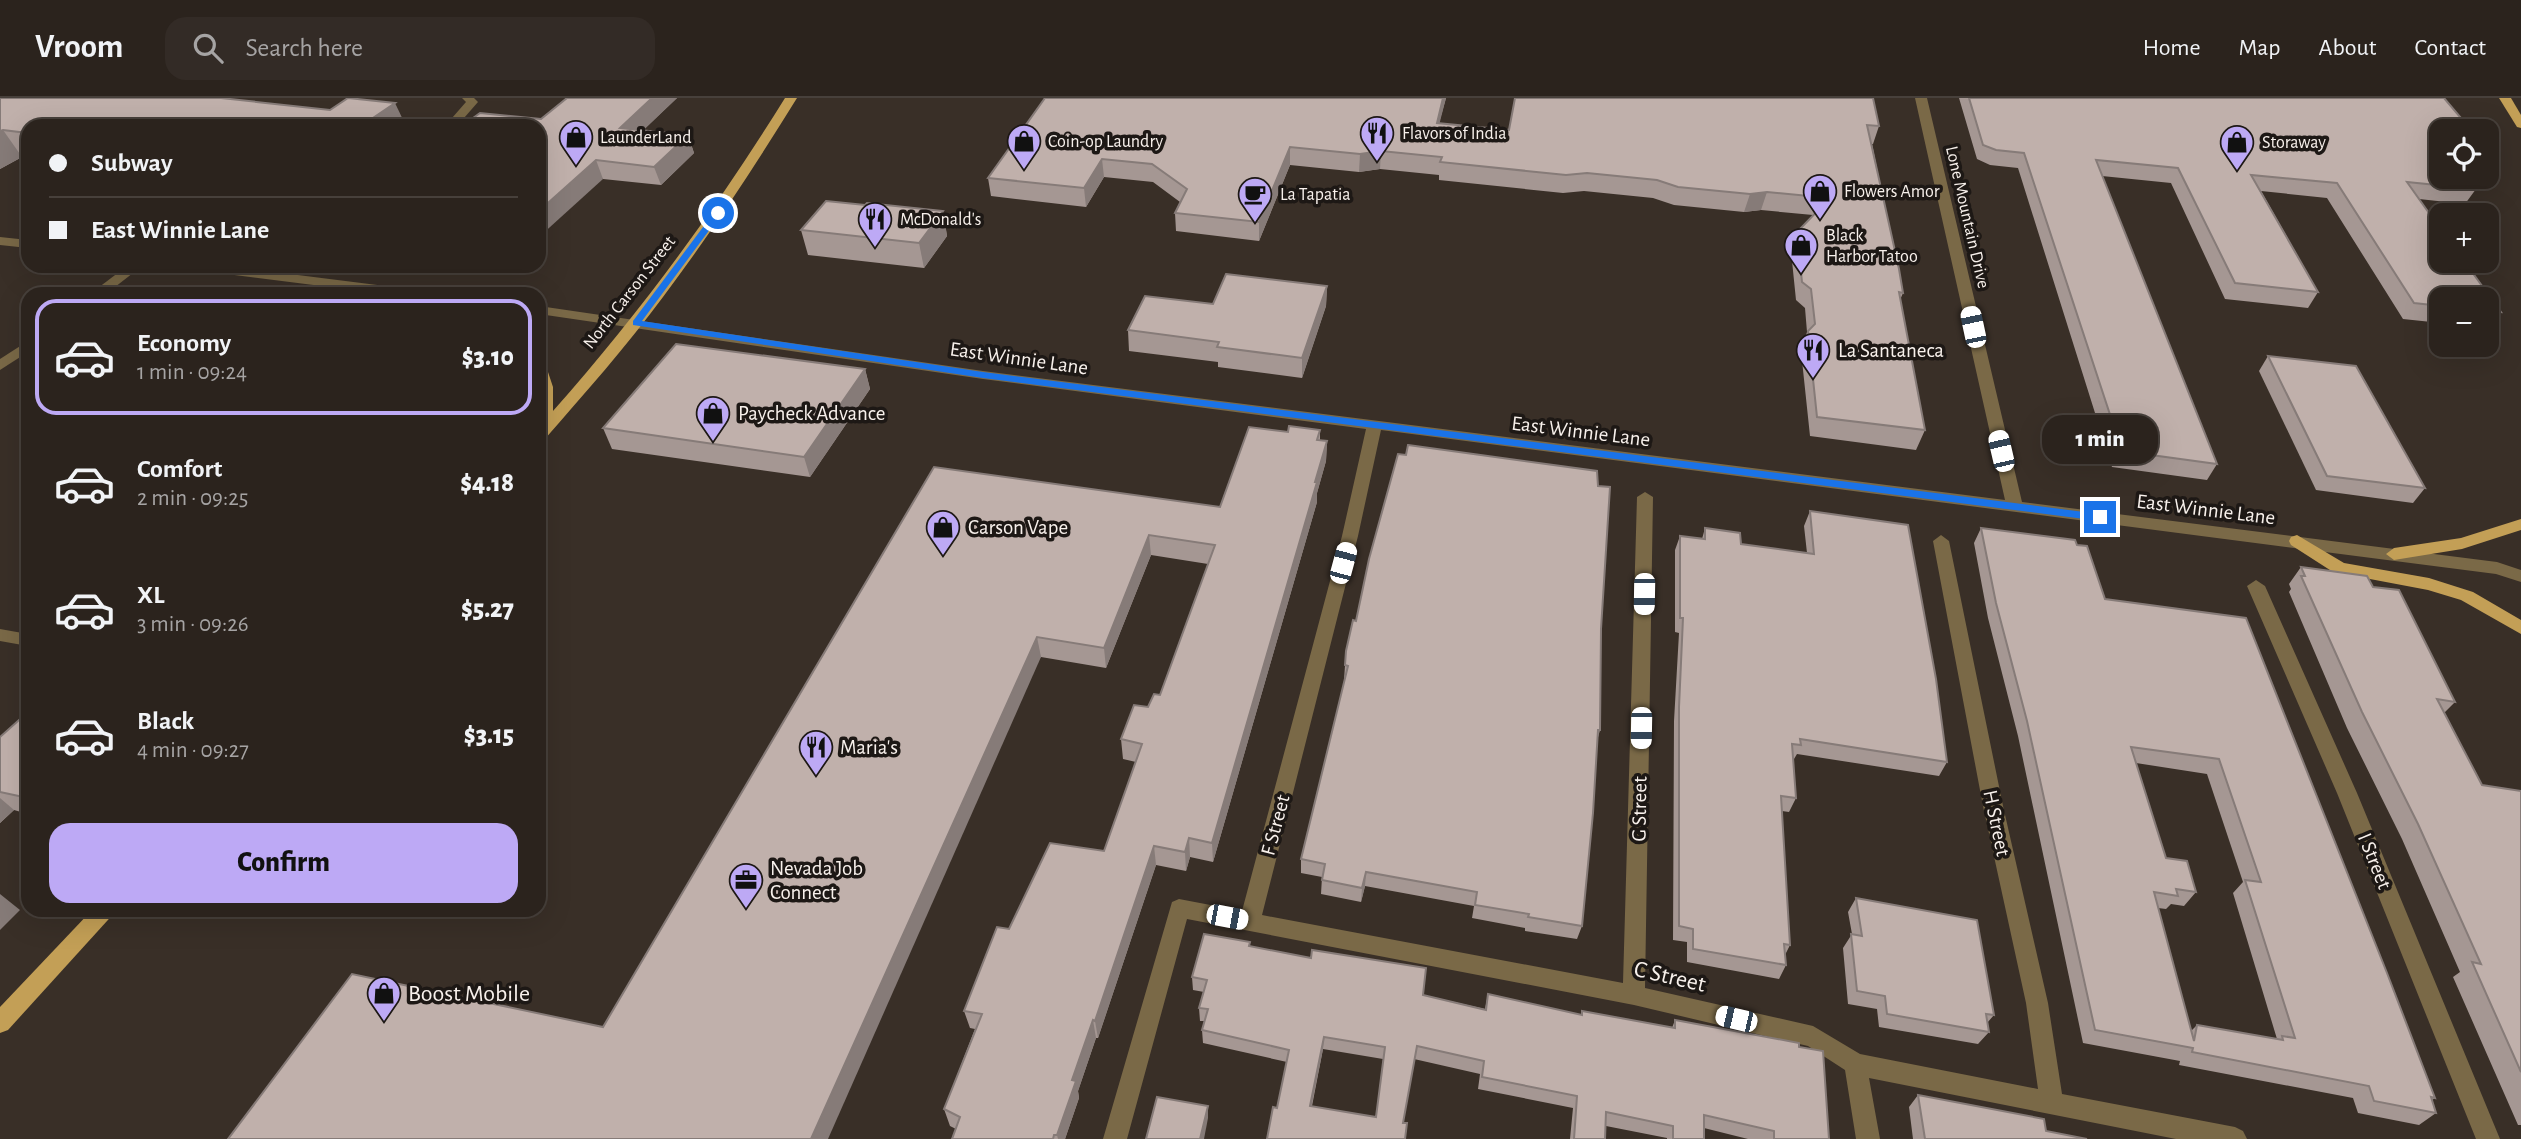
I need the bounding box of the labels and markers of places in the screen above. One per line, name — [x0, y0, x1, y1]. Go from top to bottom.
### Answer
restaurant icon: Flavors of India — [1358, 114, 1396, 163]
shop icon: LaunderLand — [557, 118, 595, 167]
shop icon: Coin-op Laundry — [1005, 122, 1043, 171]
shop icon: Storaway — [2218, 123, 2256, 172]
place label: Flavors of India — [1402, 125, 1507, 143]
place label: LaunderLand — [600, 129, 692, 147]
place label: Coin-op Laundry — [1048, 133, 1163, 151]
place label: Storaway — [2262, 134, 2326, 152]
shop icon: Flowers Amor — [1801, 172, 1839, 221]
cafe icon: La Tapatia — [1236, 175, 1274, 224]
place label: Flowers Amor — [1844, 183, 1940, 201]
place label: La Tapatia — [1280, 186, 1351, 204]
restaurant icon: McDonald's — [856, 200, 894, 249]
place label: McDonald's — [900, 211, 982, 229]
shop icon: Black Harbor Tatoo — [1782, 226, 1820, 275]
place label: Black Harbor Tatoo — [1826, 227, 1918, 266]
restaurant icon: La Santaneca — [1794, 331, 1832, 380]
place label: La Santaneca — [1838, 340, 1944, 361]
shop icon: Paycheck Advance — [694, 394, 732, 443]
place label: Paycheck Advance — [738, 403, 886, 424]
shop icon: Carson Vape — [924, 508, 962, 557]
place label: Carson Vape — [968, 517, 1068, 538]
restaurant icon: Maria's — [797, 728, 835, 777]
place label: Maria's — [840, 737, 898, 758]
place label: Nevada Job Connect — [770, 858, 863, 903]
office icon: Nevada Job Connect — [727, 861, 765, 910]
shop icon: Boost Mobile — [365, 974, 403, 1023]
place label: Boost Mobile — [408, 982, 530, 1006]

